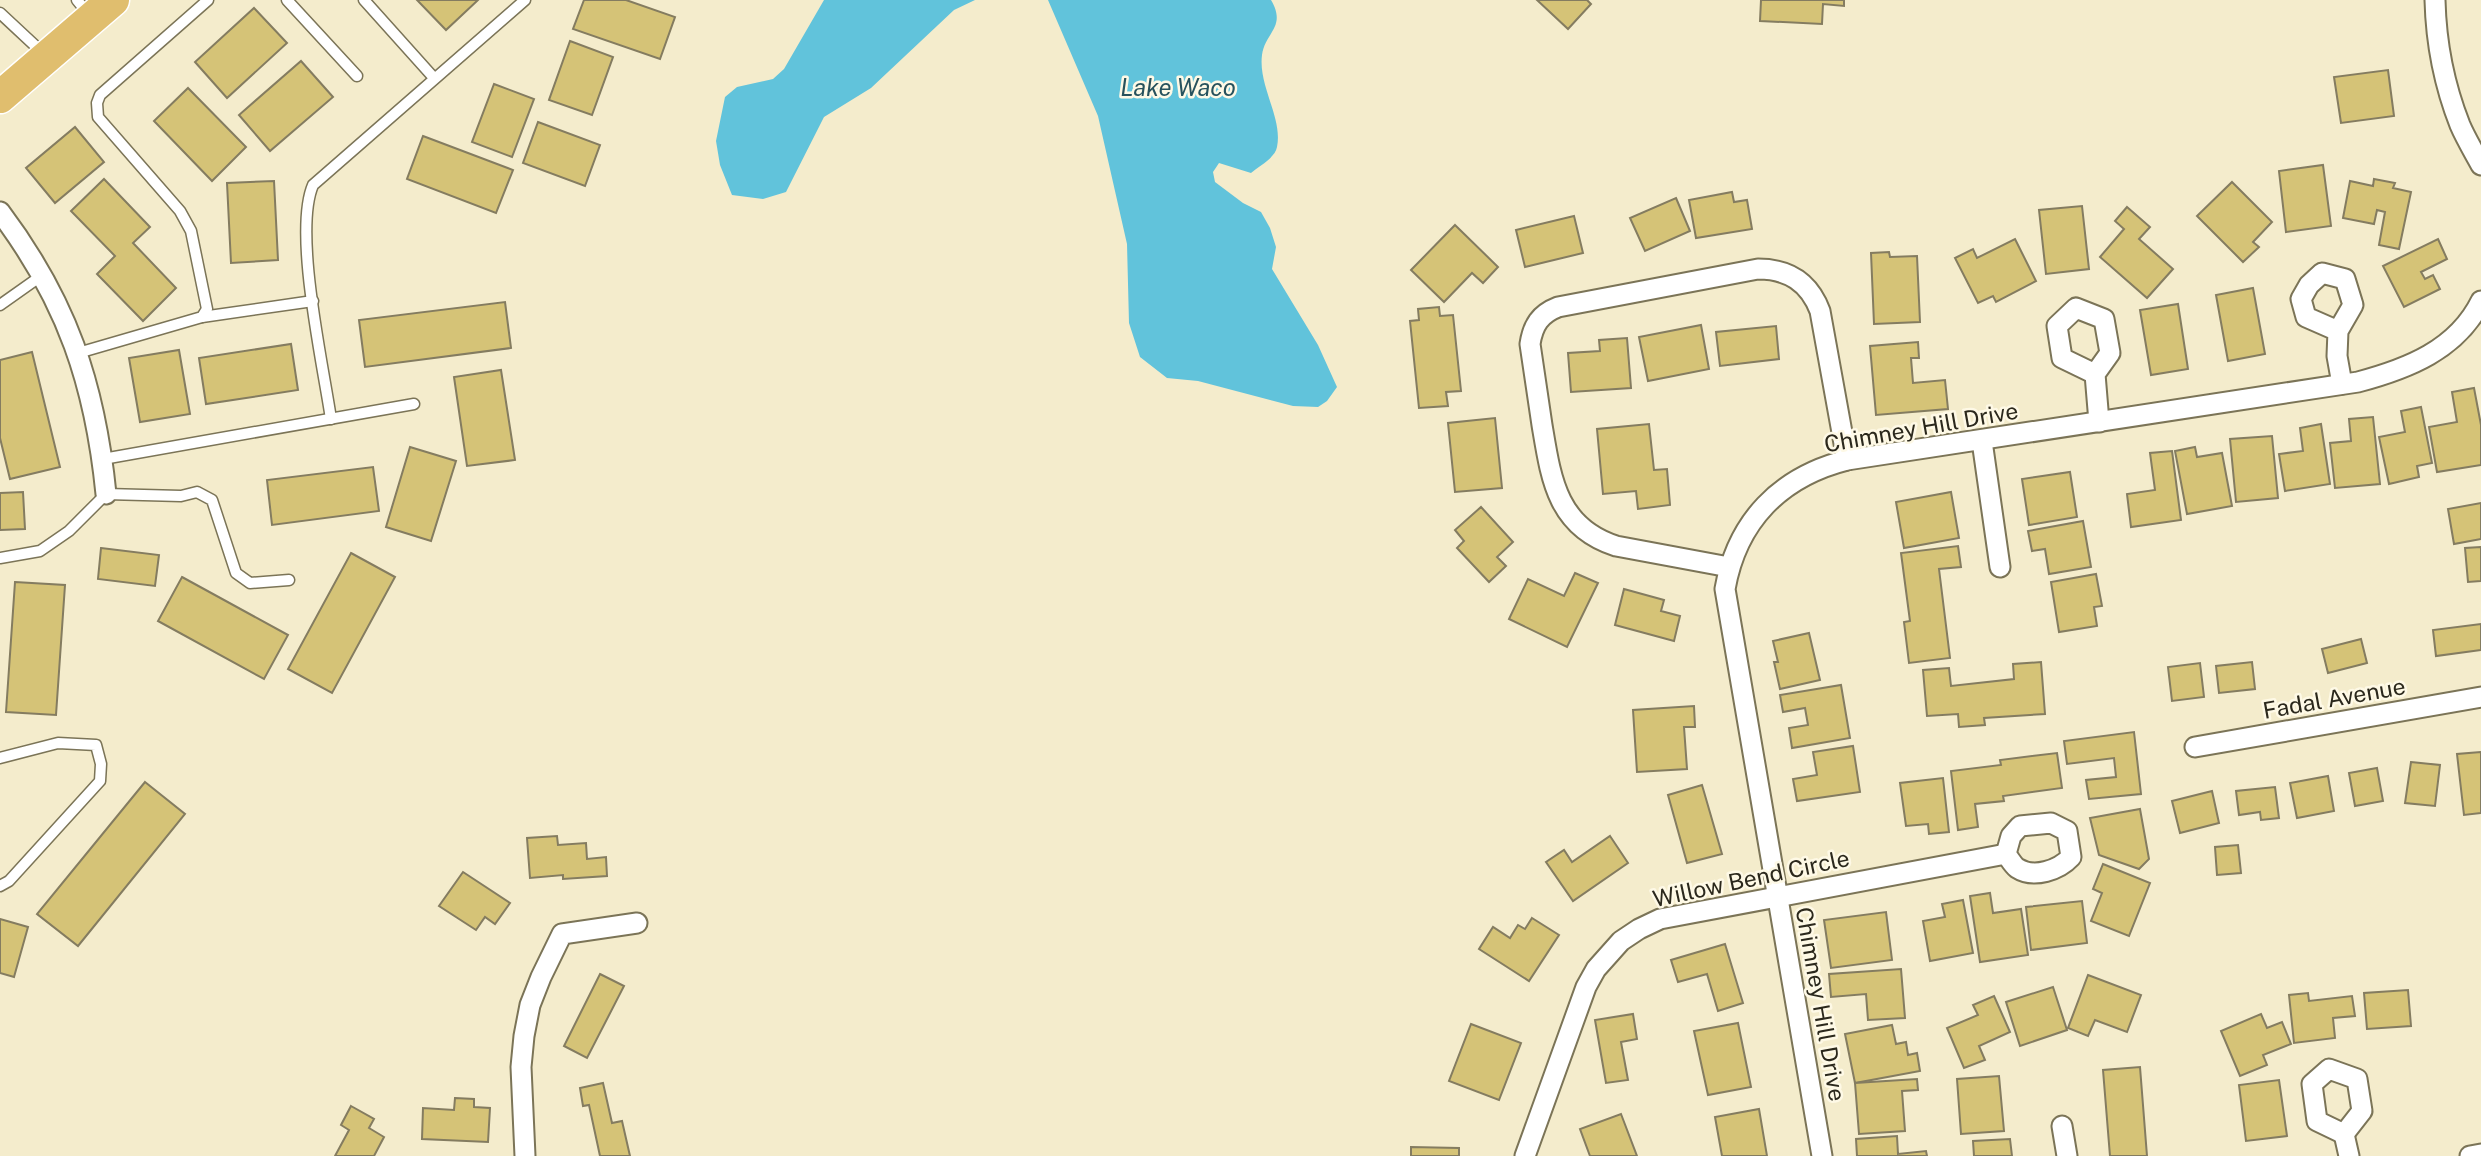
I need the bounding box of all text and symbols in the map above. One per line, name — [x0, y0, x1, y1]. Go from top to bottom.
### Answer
water label: Lake Waco — [1120, 73, 1236, 101]
street label: Chimney Hill Drive — [1822, 397, 2020, 457]
street label: Fadal Avenue — [2261, 672, 2407, 724]
street label: Willow Bend Circle — [1650, 844, 1852, 912]
street label: Chimney Hill Drive — [1791, 905, 1851, 1103]

